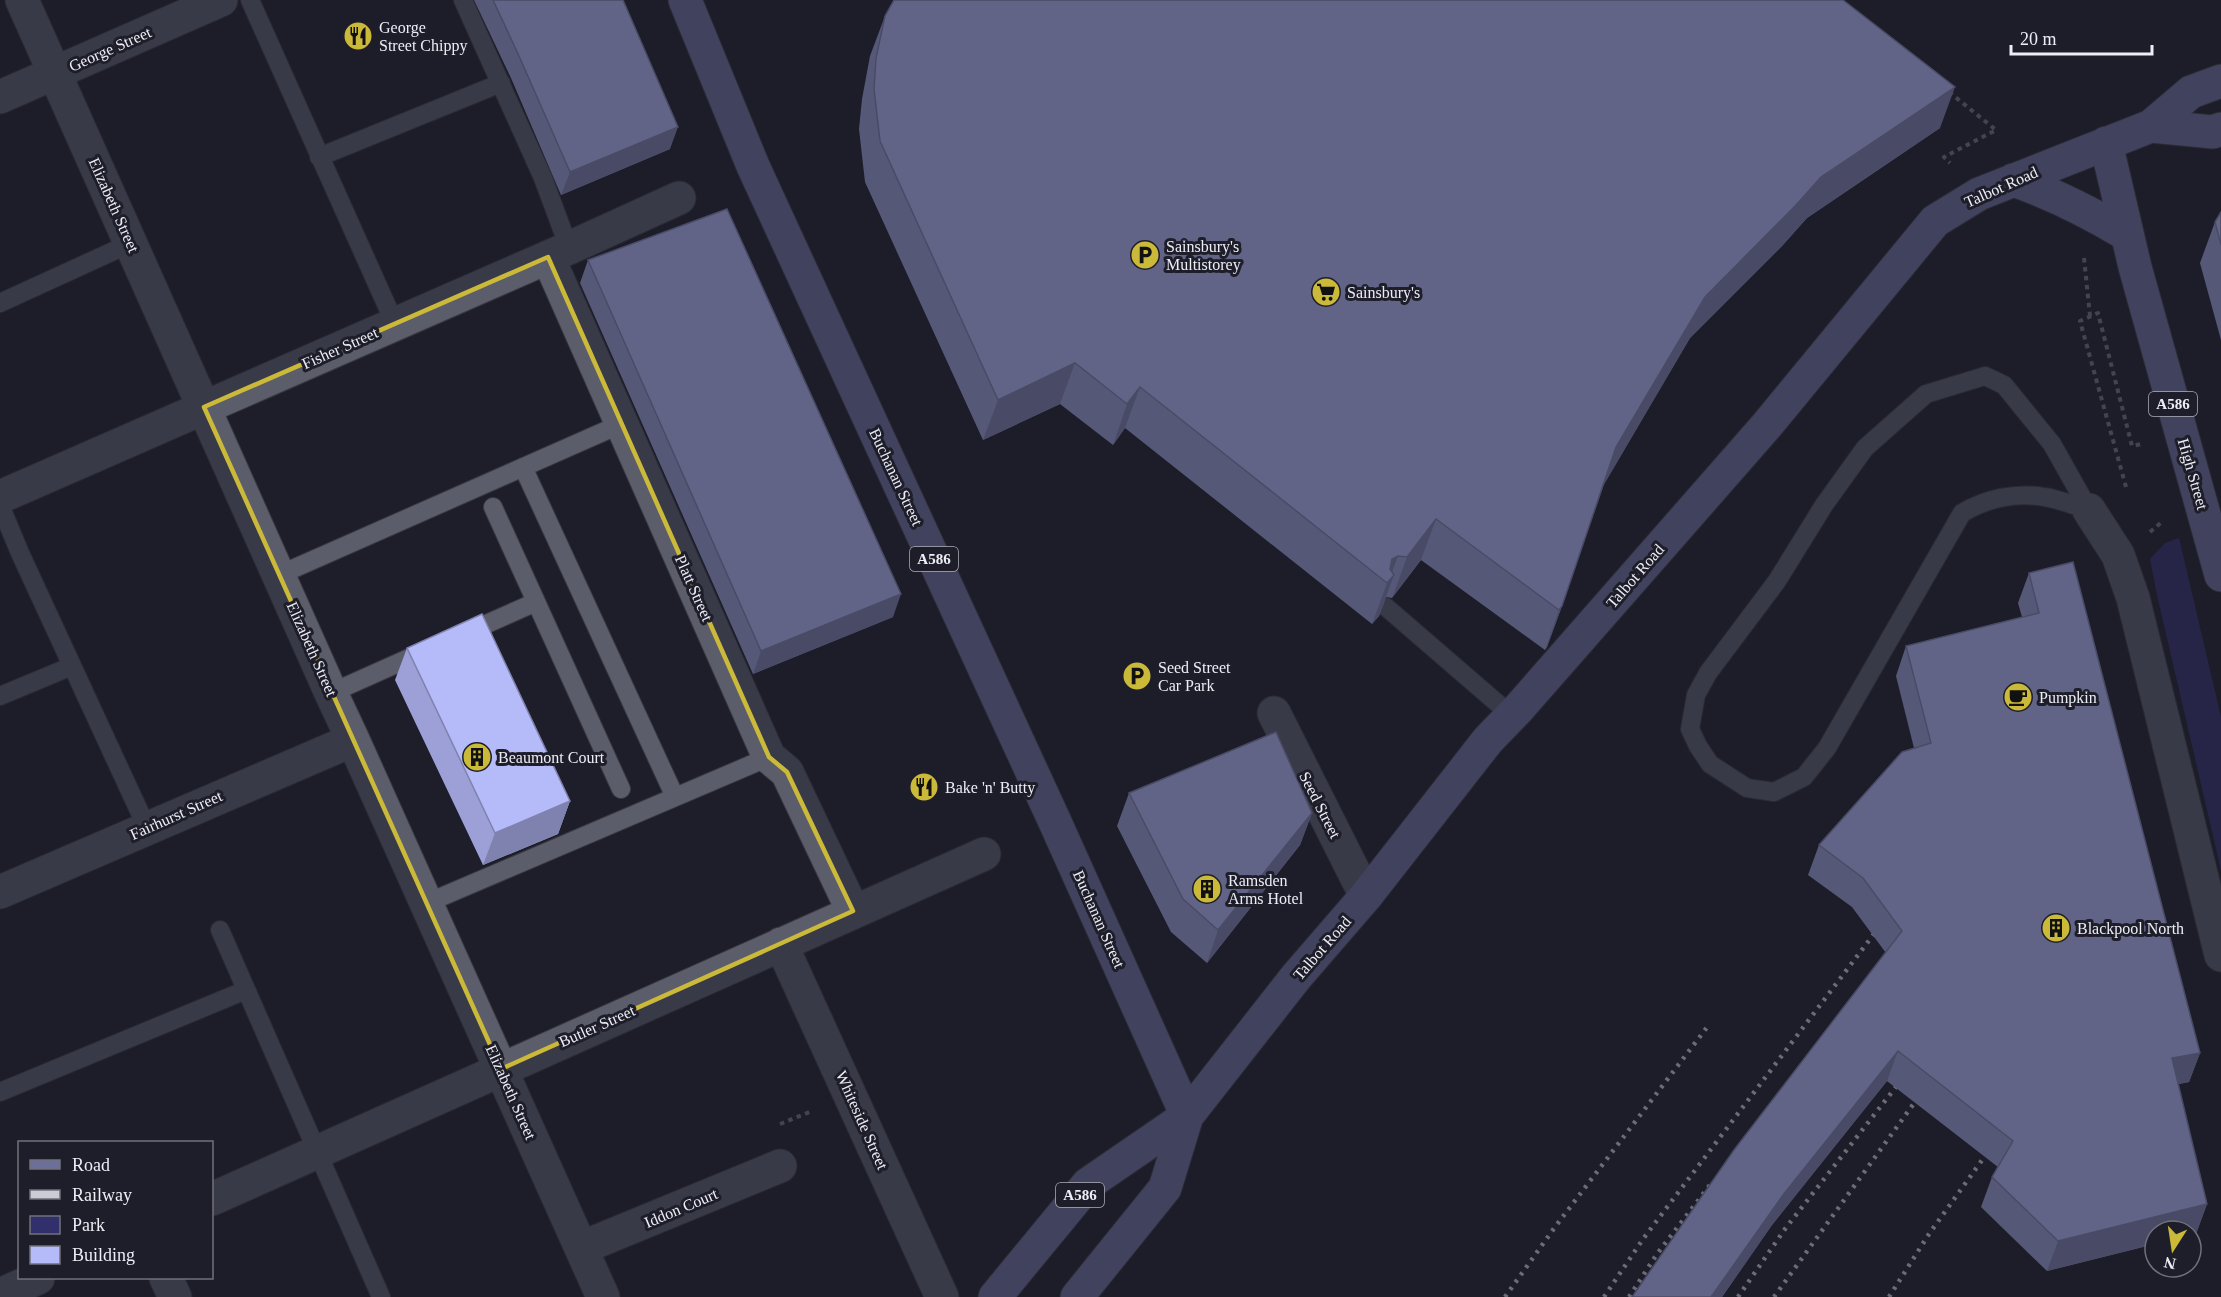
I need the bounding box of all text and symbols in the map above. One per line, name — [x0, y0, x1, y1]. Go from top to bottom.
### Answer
scale bar — [2011, 18, 2152, 56]
place label: George Street Chippy — [379, 19, 467, 55]
restaurant icon: George Street Chippy — [342, 20, 374, 52]
street label: George Street — [66, 23, 155, 76]
text: 20 m — [2020, 29, 2057, 49]
street label: Elizabeth Street — [86, 155, 143, 255]
street label: Talbot Road — [1962, 163, 2040, 211]
place label: Sainsbury's Multistorey — [1166, 238, 1241, 274]
parking icon: Sainsbury's Multistorey — [1129, 239, 1161, 271]
supermarket icon: Sainsbury's — [1310, 276, 1342, 308]
place label: Sainsbury's — [1347, 284, 1420, 302]
street label: Fisher Street — [299, 323, 381, 372]
road number: A586 — [2149, 392, 2197, 416]
street label: Buchanan Street — [866, 426, 926, 529]
street label: High Street — [2174, 436, 2211, 512]
street label: Talbot Road — [1603, 541, 1667, 611]
road number: A586 — [910, 547, 958, 571]
street label: Platt Street — [672, 552, 716, 624]
street label: Elizabeth Street — [284, 599, 341, 699]
place label: Seed Street Car Park — [1158, 659, 1231, 694]
parking icon: Seed Street Car Park — [1121, 660, 1153, 692]
cafe icon: Pumpkin — [2002, 681, 2034, 713]
place label: Pumpkin — [2039, 689, 2097, 707]
building icon: Beaumont Court — [461, 741, 493, 773]
place label: Beaumont Court — [498, 749, 605, 766]
street label: Seed Street — [1296, 769, 1344, 842]
restaurant icon: Bake 'n' Butty — [908, 771, 940, 803]
place label: Bake 'n' Butty — [945, 779, 1035, 797]
street label: Fairhurst Street — [127, 787, 225, 843]
street label: Buchanan Street — [1070, 867, 1128, 971]
place label: Ramsden Arms Hotel — [1228, 872, 1304, 907]
building icon: Ramsden Arms Hotel — [1191, 873, 1223, 905]
building icon: Blackpool North — [2040, 912, 2072, 944]
street label: Talbot Road — [1290, 913, 1354, 983]
place label: Blackpool North — [2077, 920, 2184, 938]
street label: Butler Street — [556, 1001, 638, 1050]
street label: Elizabeth Street — [483, 1042, 540, 1142]
street label: Whiteside Street — [833, 1068, 892, 1172]
legend — [18, 1141, 213, 1279]
text: Road — [72, 1155, 110, 1175]
road number: A586 — [1056, 1183, 1104, 1207]
text: Railway — [72, 1185, 132, 1205]
street label: Iddon Court — [642, 1185, 721, 1231]
text: Park — [72, 1215, 105, 1235]
north arrow — [2143, 1219, 2203, 1279]
text: Building — [72, 1245, 135, 1265]
text: N — [2162, 1254, 2177, 1273]

